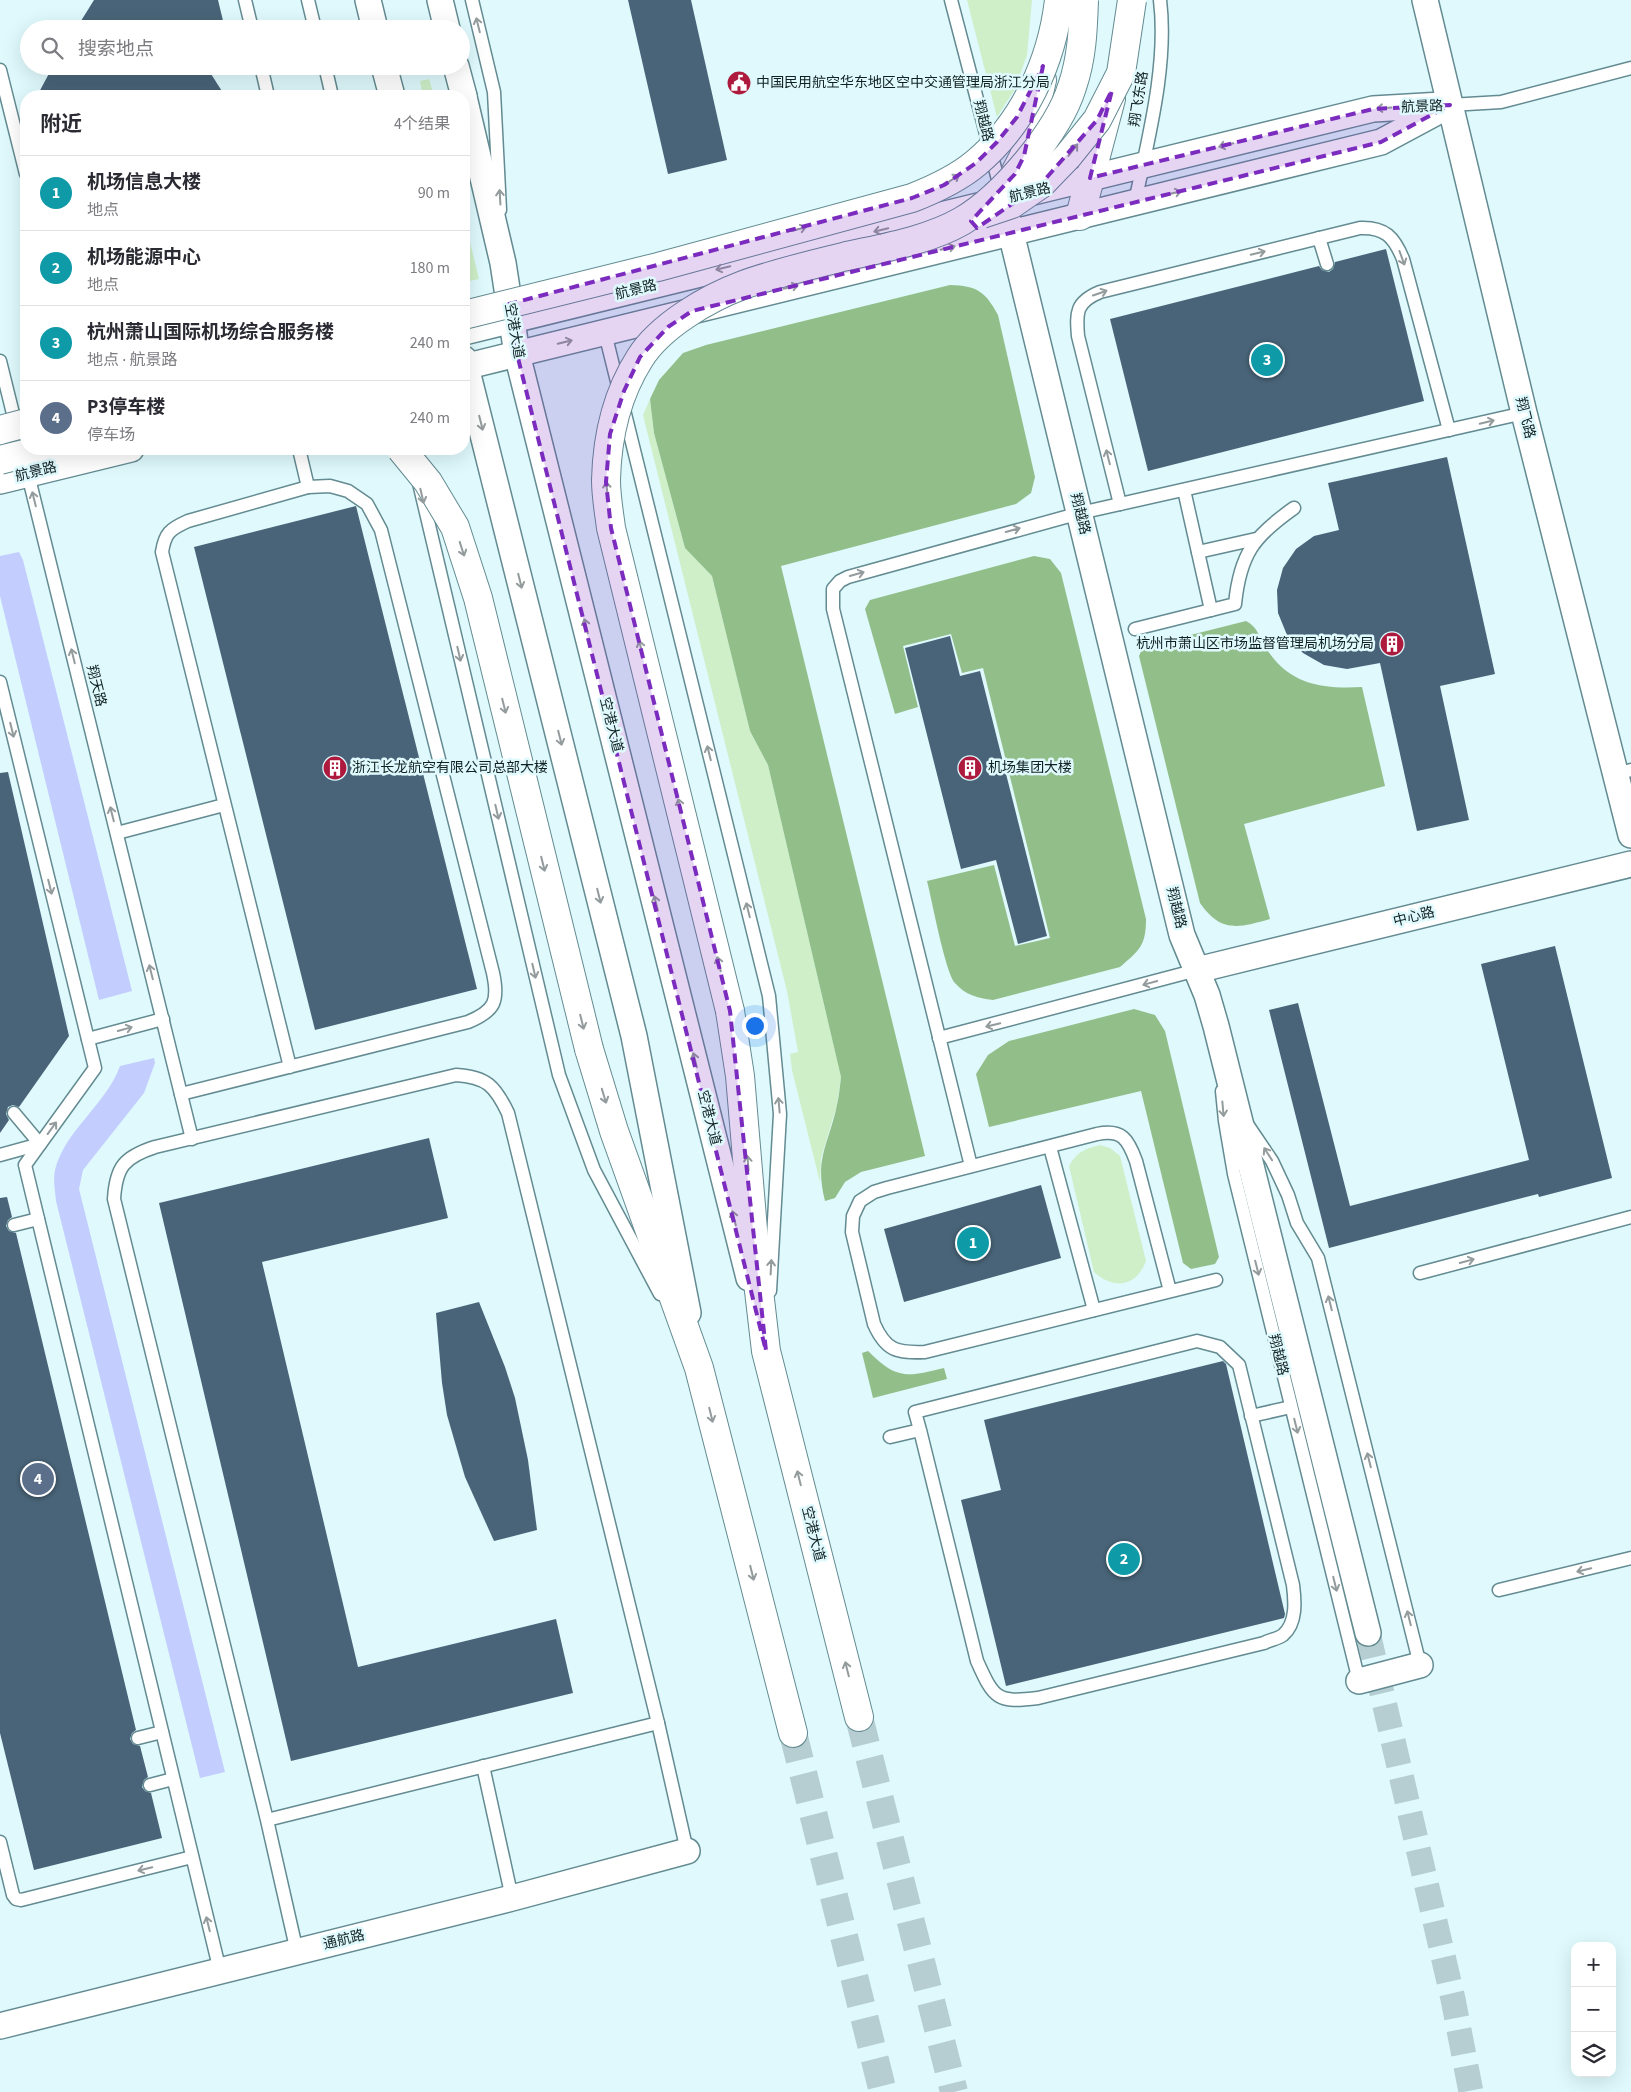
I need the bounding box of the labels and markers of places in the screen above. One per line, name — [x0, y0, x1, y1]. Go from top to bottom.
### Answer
public building icon: 中国民用航空华东地区空中交通管理局浙江分局 — [726, 70, 752, 96]
place label: 中国民用航空华东地区空中交通管理局浙江分局 — [756, 73, 1050, 93]
pin: 3 — [1251, 341, 1283, 379]
building icon: 杭州市萧山区市场监督管理局机场分局 — [1379, 631, 1405, 657]
place label: 杭州市萧山区市场监督管理局机场分局 — [1136, 634, 1374, 654]
building icon: 浙江长龙航空有限公司总部大楼 — [322, 755, 348, 781]
building icon: 机场集团大楼 — [957, 755, 983, 781]
place label: 浙江长龙航空有限公司总部大楼 — [352, 758, 548, 778]
place label: 机场集团大楼 — [988, 758, 1072, 778]
pin: 1 — [957, 1224, 989, 1262]
pin: 4 — [22, 1460, 54, 1498]
pin: 2 — [1108, 1540, 1140, 1578]

